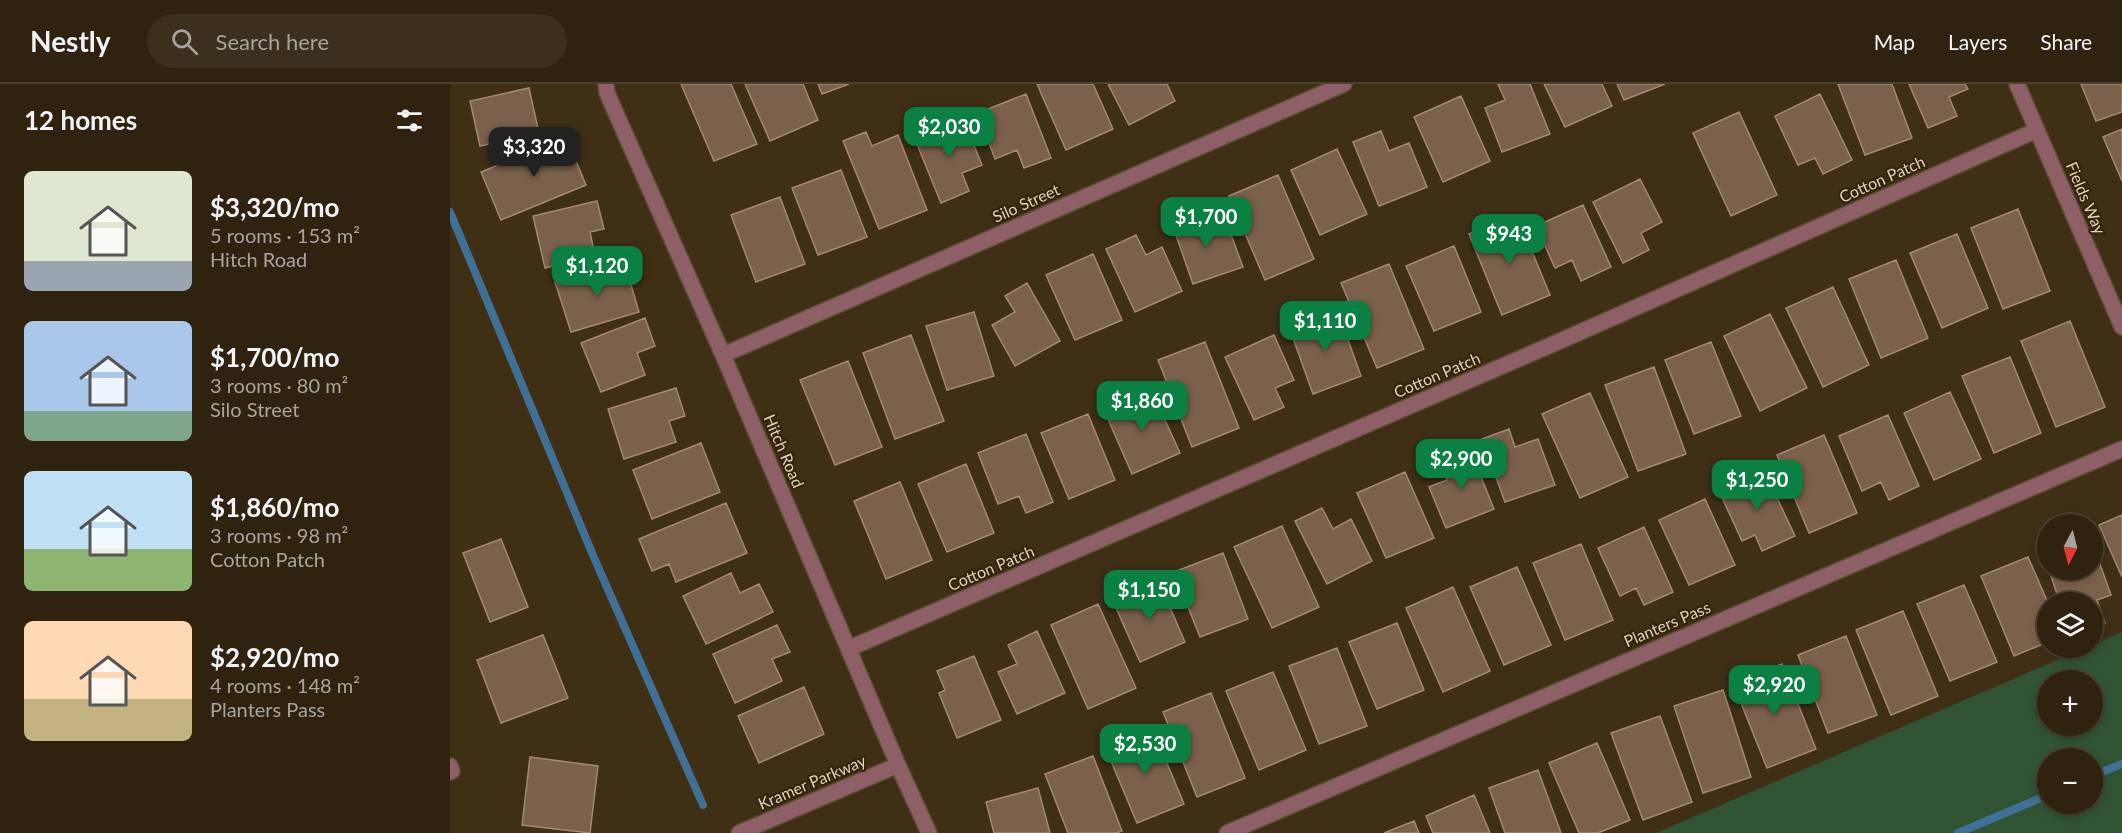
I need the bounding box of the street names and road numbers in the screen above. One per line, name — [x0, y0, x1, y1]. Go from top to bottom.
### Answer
street label: Cotton Patch — [1836, 151, 1928, 206]
street label: Fields Way — [2063, 159, 2110, 237]
street label: Silo Street — [989, 179, 1063, 226]
street label: Cotton Patch — [1391, 348, 1483, 401]
street label: Hitch Road — [761, 411, 808, 490]
street label: Cotton Patch — [945, 541, 1037, 594]
street label: Planters Pass — [1621, 597, 1713, 650]
street label: Kramer Parkway — [755, 750, 869, 813]

